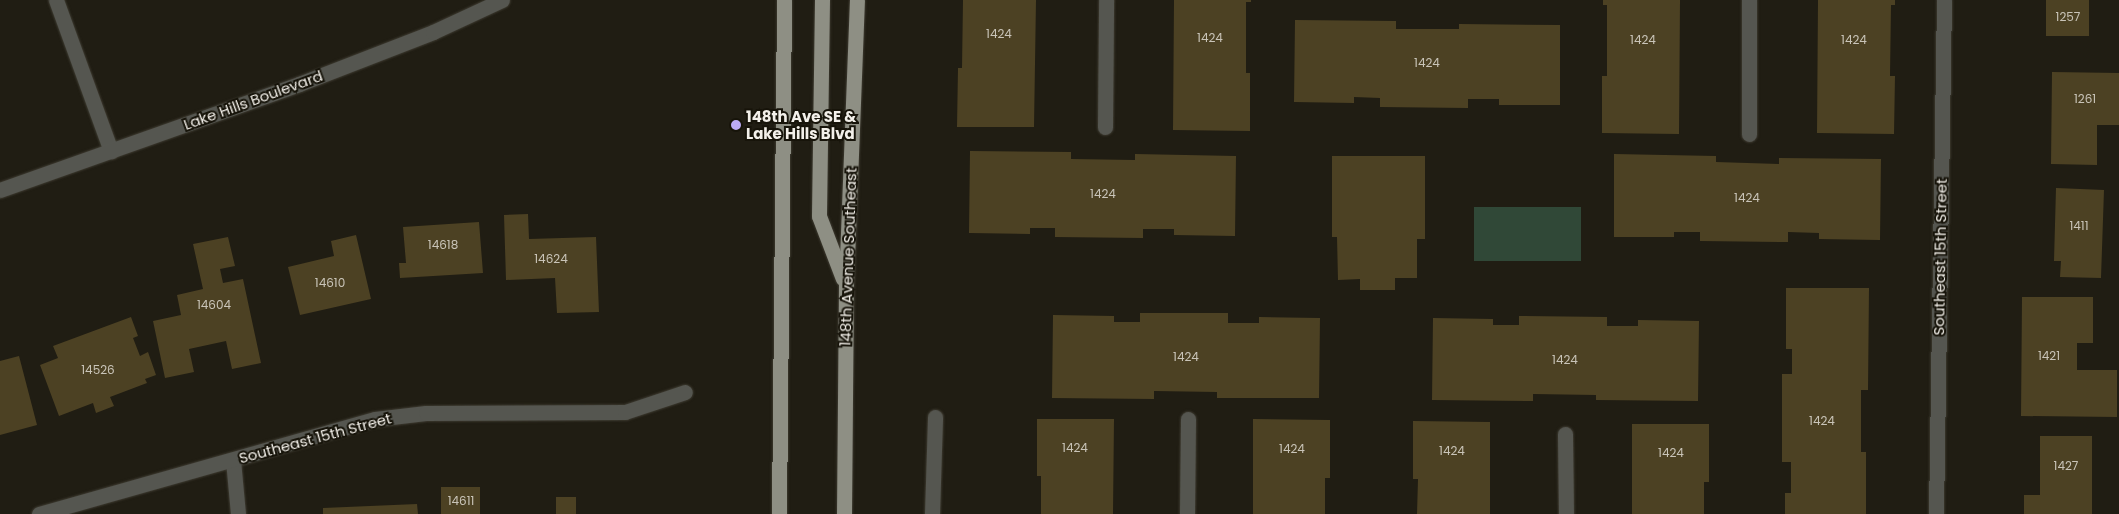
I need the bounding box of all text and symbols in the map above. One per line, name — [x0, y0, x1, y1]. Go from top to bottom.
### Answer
house number: 1257 — [2056, 10, 2080, 24]
house number: 1424 — [986, 27, 1012, 41]
house number: 1424 — [1197, 31, 1223, 45]
house number: 1424 — [1630, 33, 1656, 47]
house number: 1424 — [1841, 33, 1867, 47]
house number: 1424 — [1414, 56, 1440, 70]
street label: Lake Hills Boulevard — [181, 66, 325, 134]
house number: 1261 — [2074, 92, 2096, 106]
place label: 148th Ave SE & Lake Hills Blvd — [746, 107, 856, 142]
marker: 148th Ave SE & Lake Hills Blvd — [730, 119, 742, 131]
street label: 148th Avenue Southeast — [836, 167, 860, 347]
street label: Southeast 15th Street — [1930, 178, 1950, 336]
house number: 1424 — [1090, 187, 1116, 201]
house number: 1424 — [1734, 191, 1760, 205]
house number: 1411 — [2069, 219, 2089, 233]
house number: 14618 — [428, 238, 458, 252]
house number: 14624 — [534, 252, 568, 266]
house number: 14610 — [315, 276, 345, 290]
house number: 14604 — [197, 298, 231, 312]
house number: 1421 — [2038, 349, 2060, 363]
house number: 1424 — [1173, 350, 1199, 364]
house number: 1424 — [1552, 353, 1578, 367]
house number: 14526 — [81, 363, 115, 377]
street label: Southeast 15th Street — [237, 409, 393, 467]
house number: 1424 — [1809, 414, 1835, 428]
house number: 1424 — [1062, 441, 1088, 455]
house number: 1424 — [1279, 442, 1305, 456]
house number: 1424 — [1439, 444, 1465, 458]
house number: 1424 — [1658, 446, 1684, 460]
house number: 1427 — [2054, 459, 2078, 473]
house number: 14611 — [448, 494, 474, 508]

